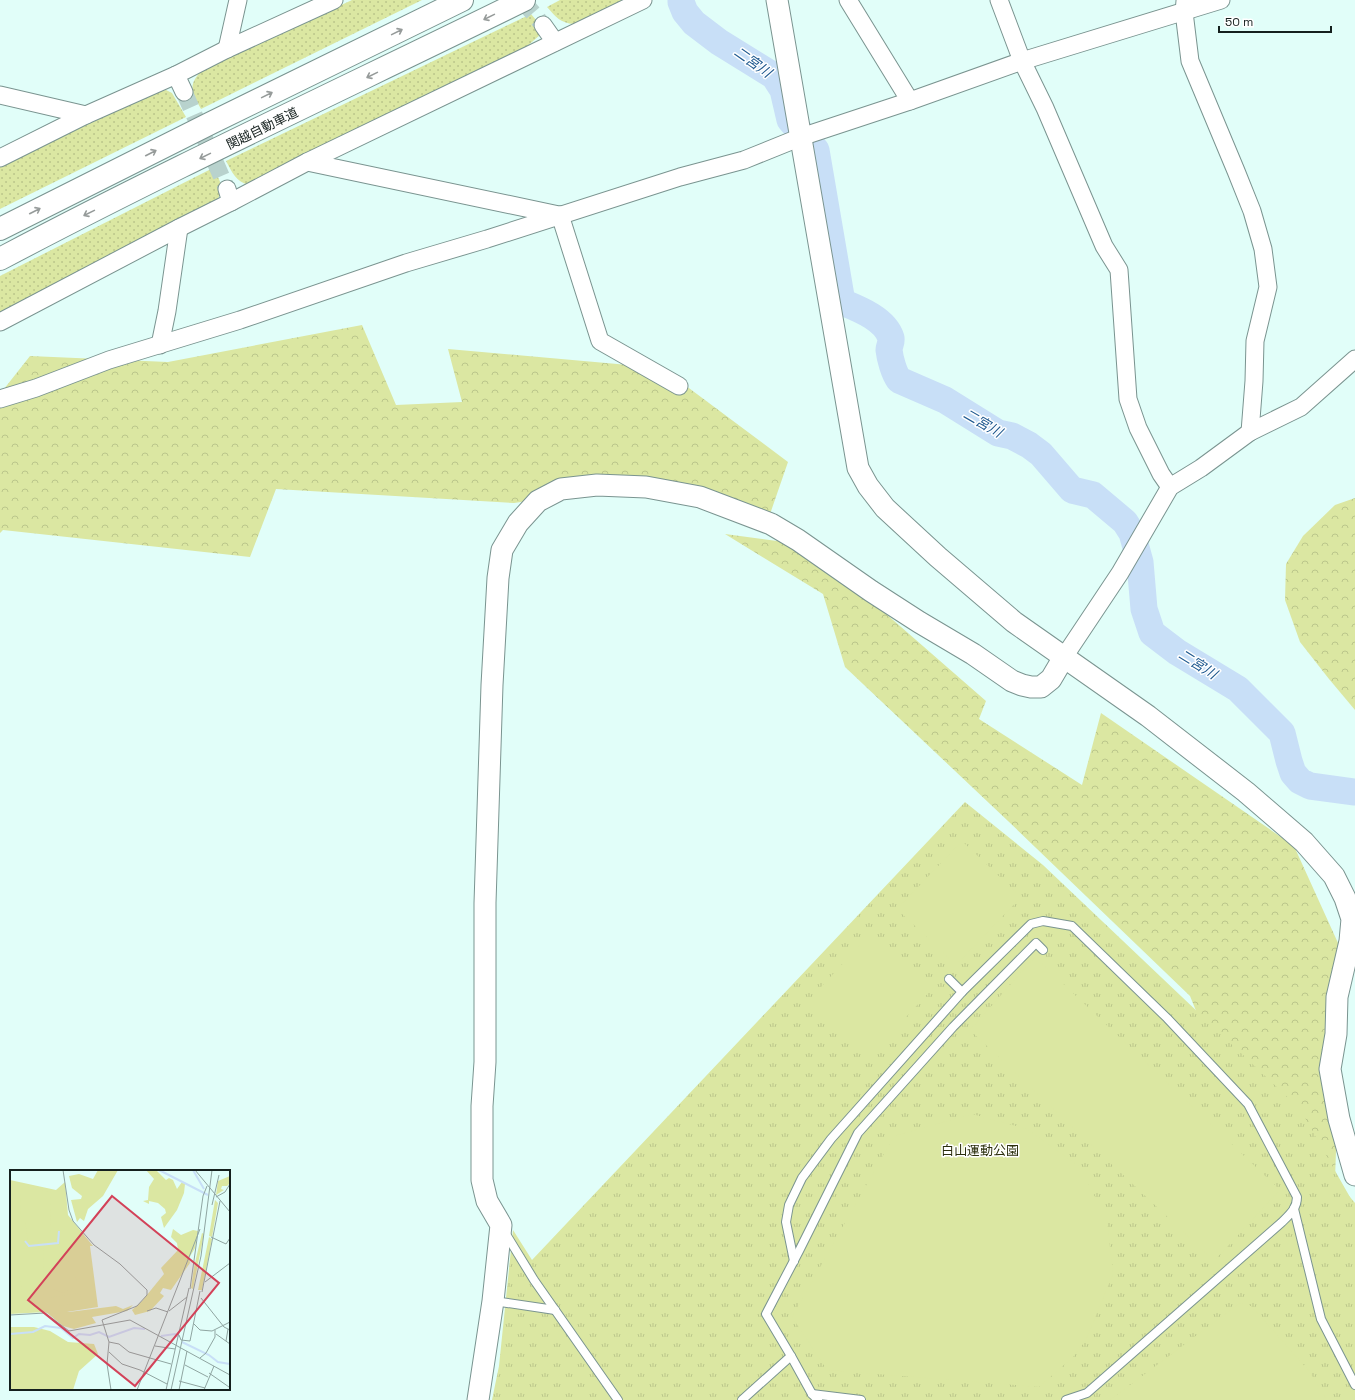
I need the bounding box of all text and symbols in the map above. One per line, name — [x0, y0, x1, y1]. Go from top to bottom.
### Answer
scale bar — [1219, 8, 1331, 34]
one-way arrow — [483, 14, 495, 21]
text: 50 m — [1225, 14, 1253, 30]
one-way arrow — [391, 28, 403, 35]
water label: 二宮川 — [731, 43, 777, 83]
one-way arrow — [367, 71, 379, 79]
one-way arrow — [261, 91, 273, 98]
street label: 関越自動車道 — [223, 104, 301, 153]
one-way arrow — [145, 149, 157, 156]
one-way arrow — [199, 153, 211, 160]
one-way arrow — [28, 207, 40, 214]
one-way arrow — [83, 210, 95, 217]
water label: 二宮川 — [960, 405, 1007, 442]
water label: 二宮川 — [1175, 645, 1222, 684]
park label: 白山運動公園 — [941, 1142, 1019, 1159]
inset map — [10, 1170, 230, 1390]

